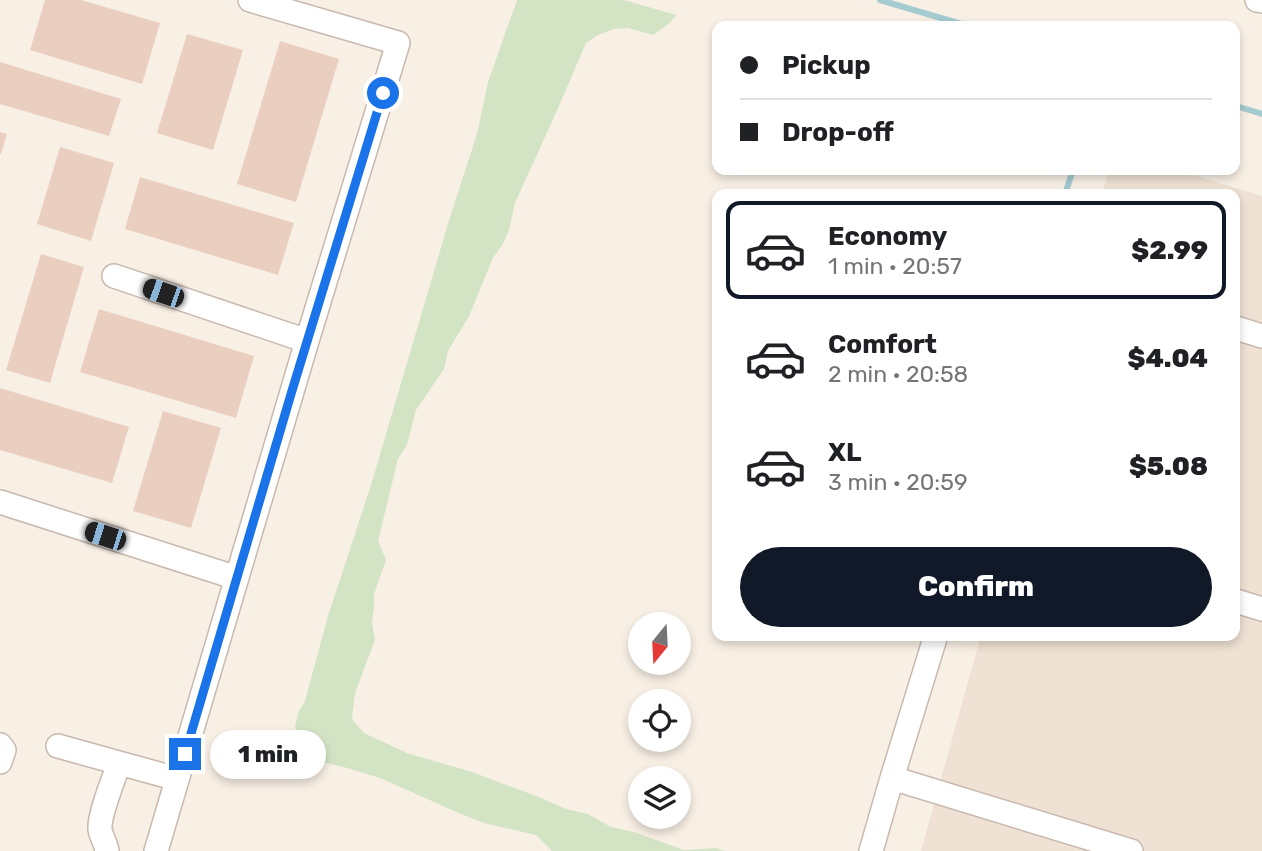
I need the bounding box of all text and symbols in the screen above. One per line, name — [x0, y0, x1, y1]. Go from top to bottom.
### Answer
text: Pickup — [782, 50, 871, 81]
route start — [367, 77, 399, 109]
text: Drop-off — [782, 117, 894, 148]
icon: car — [744, 219, 807, 282]
text: Economy — [828, 221, 947, 252]
text: $2.99 — [1131, 235, 1208, 266]
text: 1 min · 20:57 — [828, 252, 962, 280]
car — [140, 276, 187, 310]
icon: car — [744, 327, 807, 390]
text: Comfort — [828, 329, 937, 360]
text: $4.04 — [1127, 343, 1208, 374]
text: 2 min · 20:58 — [828, 360, 968, 388]
icon: car — [744, 435, 807, 498]
text: XL — [828, 437, 861, 468]
text: $5.08 — [1129, 451, 1208, 482]
text: 3 min · 20:59 — [828, 468, 968, 496]
car — [82, 520, 129, 552]
button: Confirm — [740, 547, 1212, 627]
north arrow — [628, 612, 691, 676]
map controls — [628, 612, 691, 829]
button: locate — [628, 689, 691, 752]
callout: 1 min — [210, 730, 325, 778]
route end — [169, 738, 201, 770]
text: 1 min — [238, 740, 298, 768]
button: layers — [628, 766, 691, 829]

